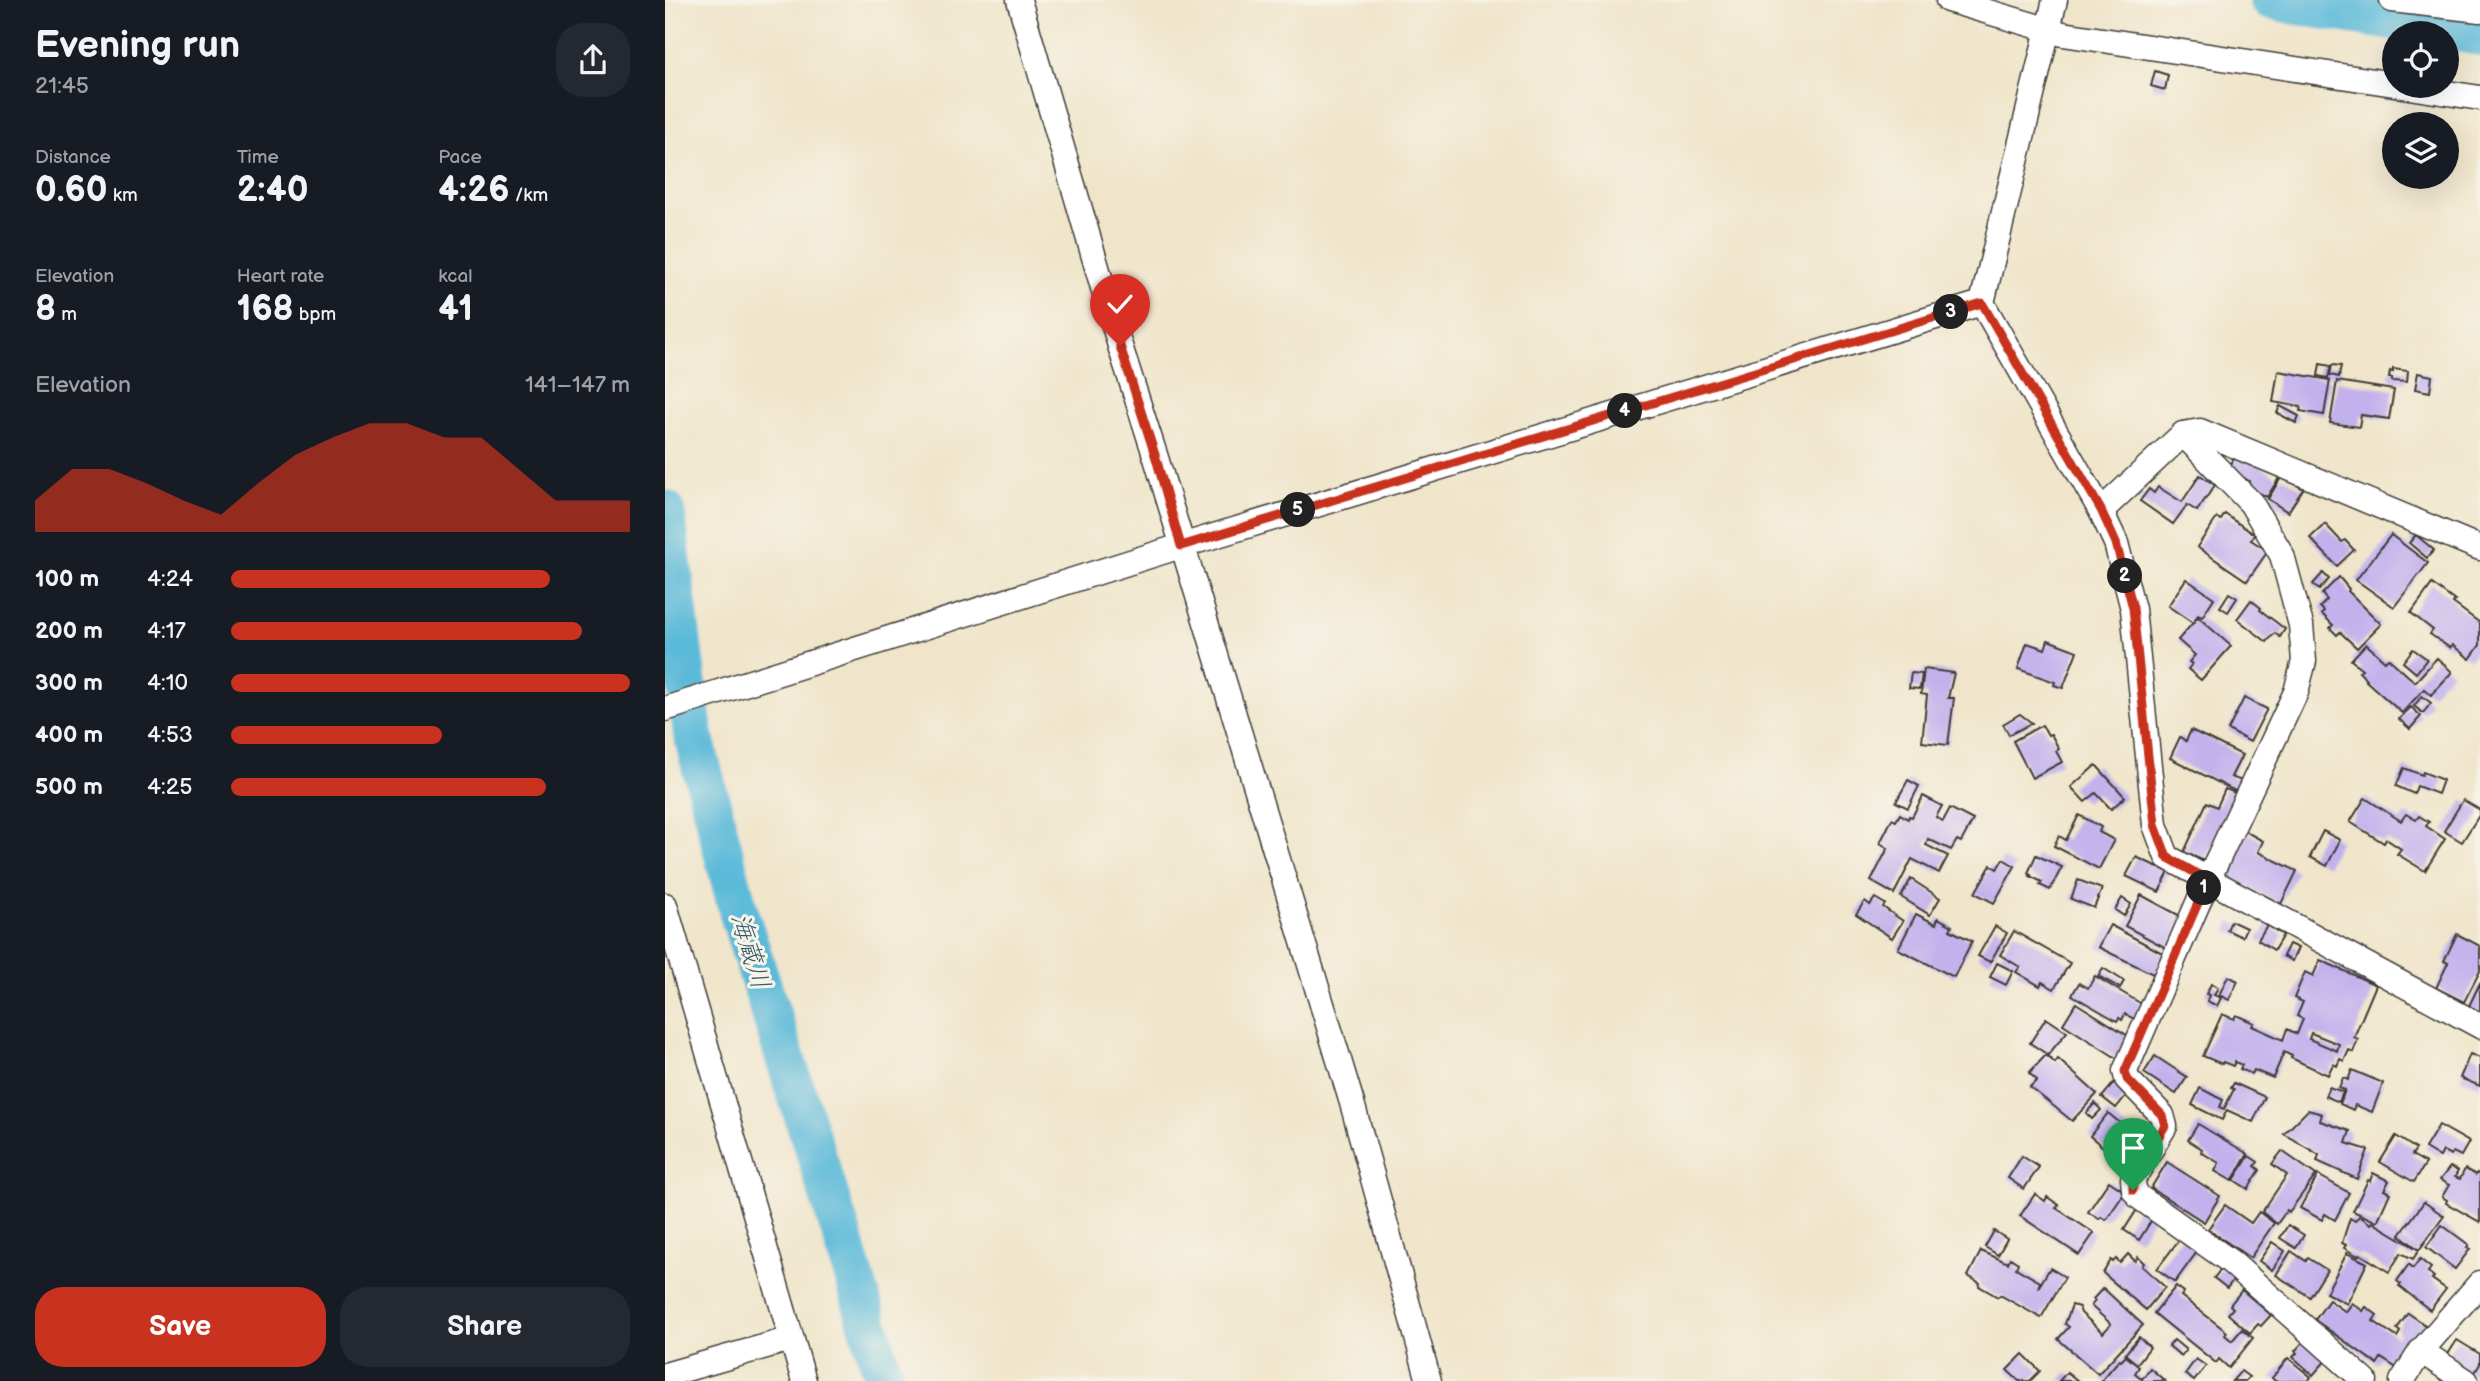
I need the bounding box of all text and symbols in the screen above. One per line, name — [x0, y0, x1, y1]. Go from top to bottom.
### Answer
map controls — [2382, 21, 2459, 189]
button: locate — [2382, 21, 2459, 98]
text: Evening run — [35, 23, 240, 68]
button: share — [556, 23, 630, 97]
text: 21:45 — [35, 72, 89, 100]
button: layers — [2382, 112, 2459, 189]
text: Distance — [35, 146, 111, 169]
text: Time — [237, 146, 279, 169]
text: Pace — [438, 146, 482, 169]
text: 0.60 — [35, 169, 108, 212]
text: 2:40 — [237, 169, 308, 212]
text: 4:26 — [438, 169, 510, 212]
text: km — [108, 184, 138, 207]
text: /km — [510, 184, 548, 207]
text: Elevation — [35, 265, 114, 288]
text: Heart rate — [237, 265, 324, 288]
text: kcal — [438, 265, 472, 288]
pin — [1090, 274, 1150, 346]
icon: check — [1101, 285, 1139, 323]
text: 8 — [35, 288, 56, 331]
text: 168 — [237, 288, 294, 331]
text: 41 — [438, 288, 473, 331]
pin: 3 — [1933, 294, 1969, 330]
text: 3 — [1945, 300, 1956, 323]
text: m — [56, 303, 77, 326]
text: bpm — [294, 303, 336, 326]
text: Elevation — [35, 371, 131, 399]
text: 141–147 m — [525, 371, 630, 399]
pin: 4 — [1607, 394, 1643, 428]
text: 4 — [1619, 399, 1630, 422]
pin: 5 — [1281, 492, 1315, 528]
text: 5 — [1292, 498, 1303, 521]
pin: 2 — [2107, 558, 2143, 594]
text: 2 — [2119, 564, 2130, 587]
text: 100 m — [35, 565, 99, 593]
text: 4:24 — [147, 565, 193, 593]
text: 200 m — [35, 617, 103, 645]
text: 4:17 — [147, 617, 186, 645]
text: 300 m — [35, 669, 103, 697]
text: 4:10 — [147, 669, 188, 697]
text: 400 m — [35, 721, 103, 749]
text: 4:53 — [147, 721, 193, 749]
text: 500 m — [35, 773, 103, 801]
text: 4:25 — [147, 773, 192, 801]
pin: 1 — [2187, 870, 2221, 906]
text: 1 — [2200, 876, 2208, 899]
water label: 海蔵川 — [723, 910, 776, 993]
pin — [2103, 1118, 2163, 1190]
icon: arrive — [2114, 1129, 2152, 1167]
button: Save — [35, 1287, 326, 1367]
button: Share — [340, 1287, 630, 1367]

